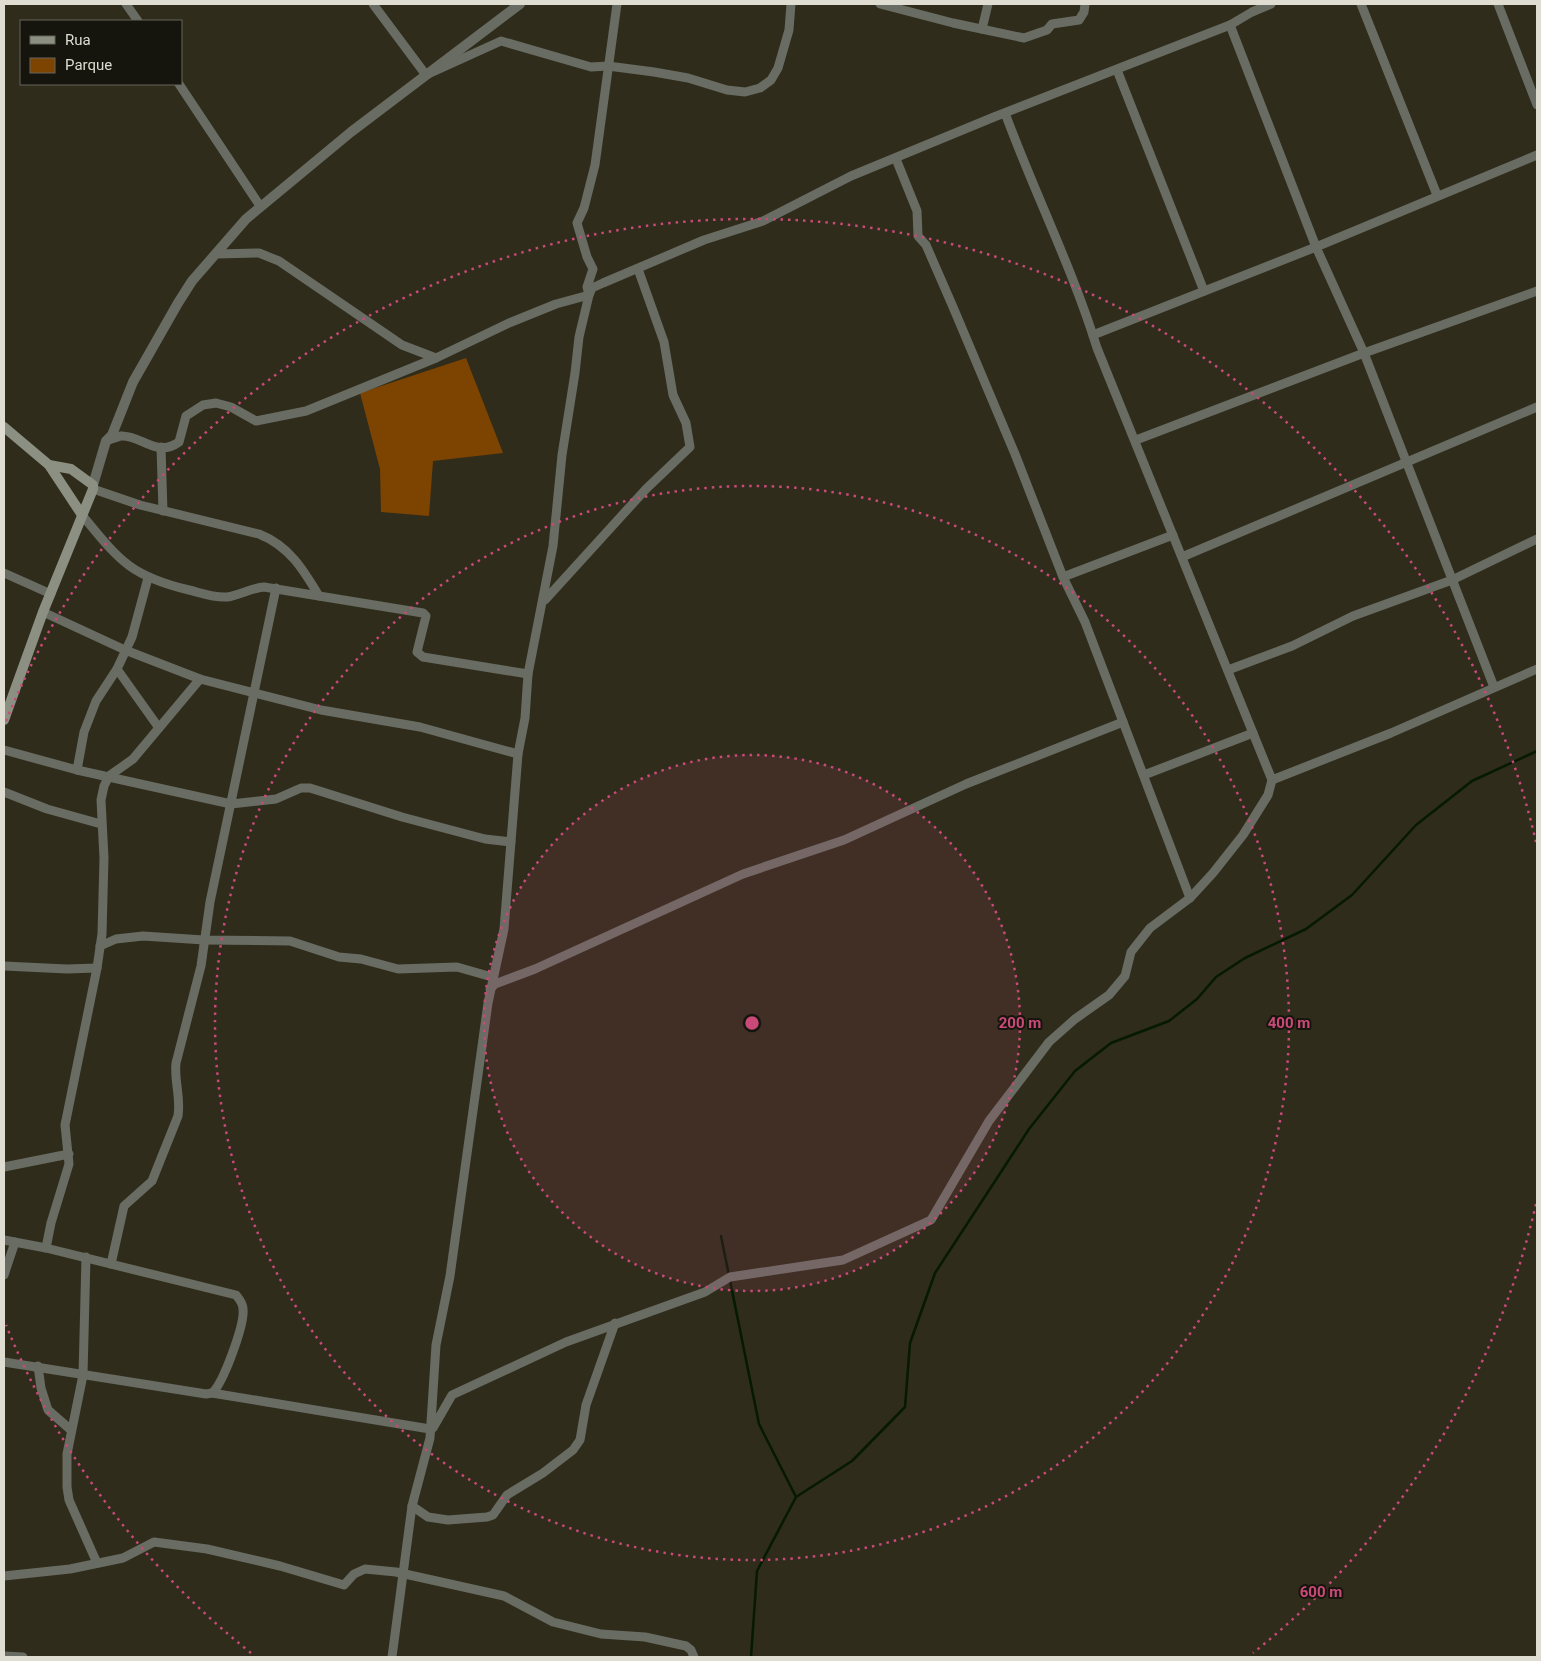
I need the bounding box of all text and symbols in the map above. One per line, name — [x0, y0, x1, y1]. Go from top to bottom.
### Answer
legend — [20, 20, 182, 85]
text: Rua — [65, 31, 91, 49]
text: Parque — [65, 56, 112, 74]
centre of rings — [743, 1014, 761, 1032]
text: 200 m — [999, 1014, 1041, 1032]
text: 400 m — [1268, 1014, 1310, 1032]
text: 600 m — [1300, 1583, 1342, 1601]

